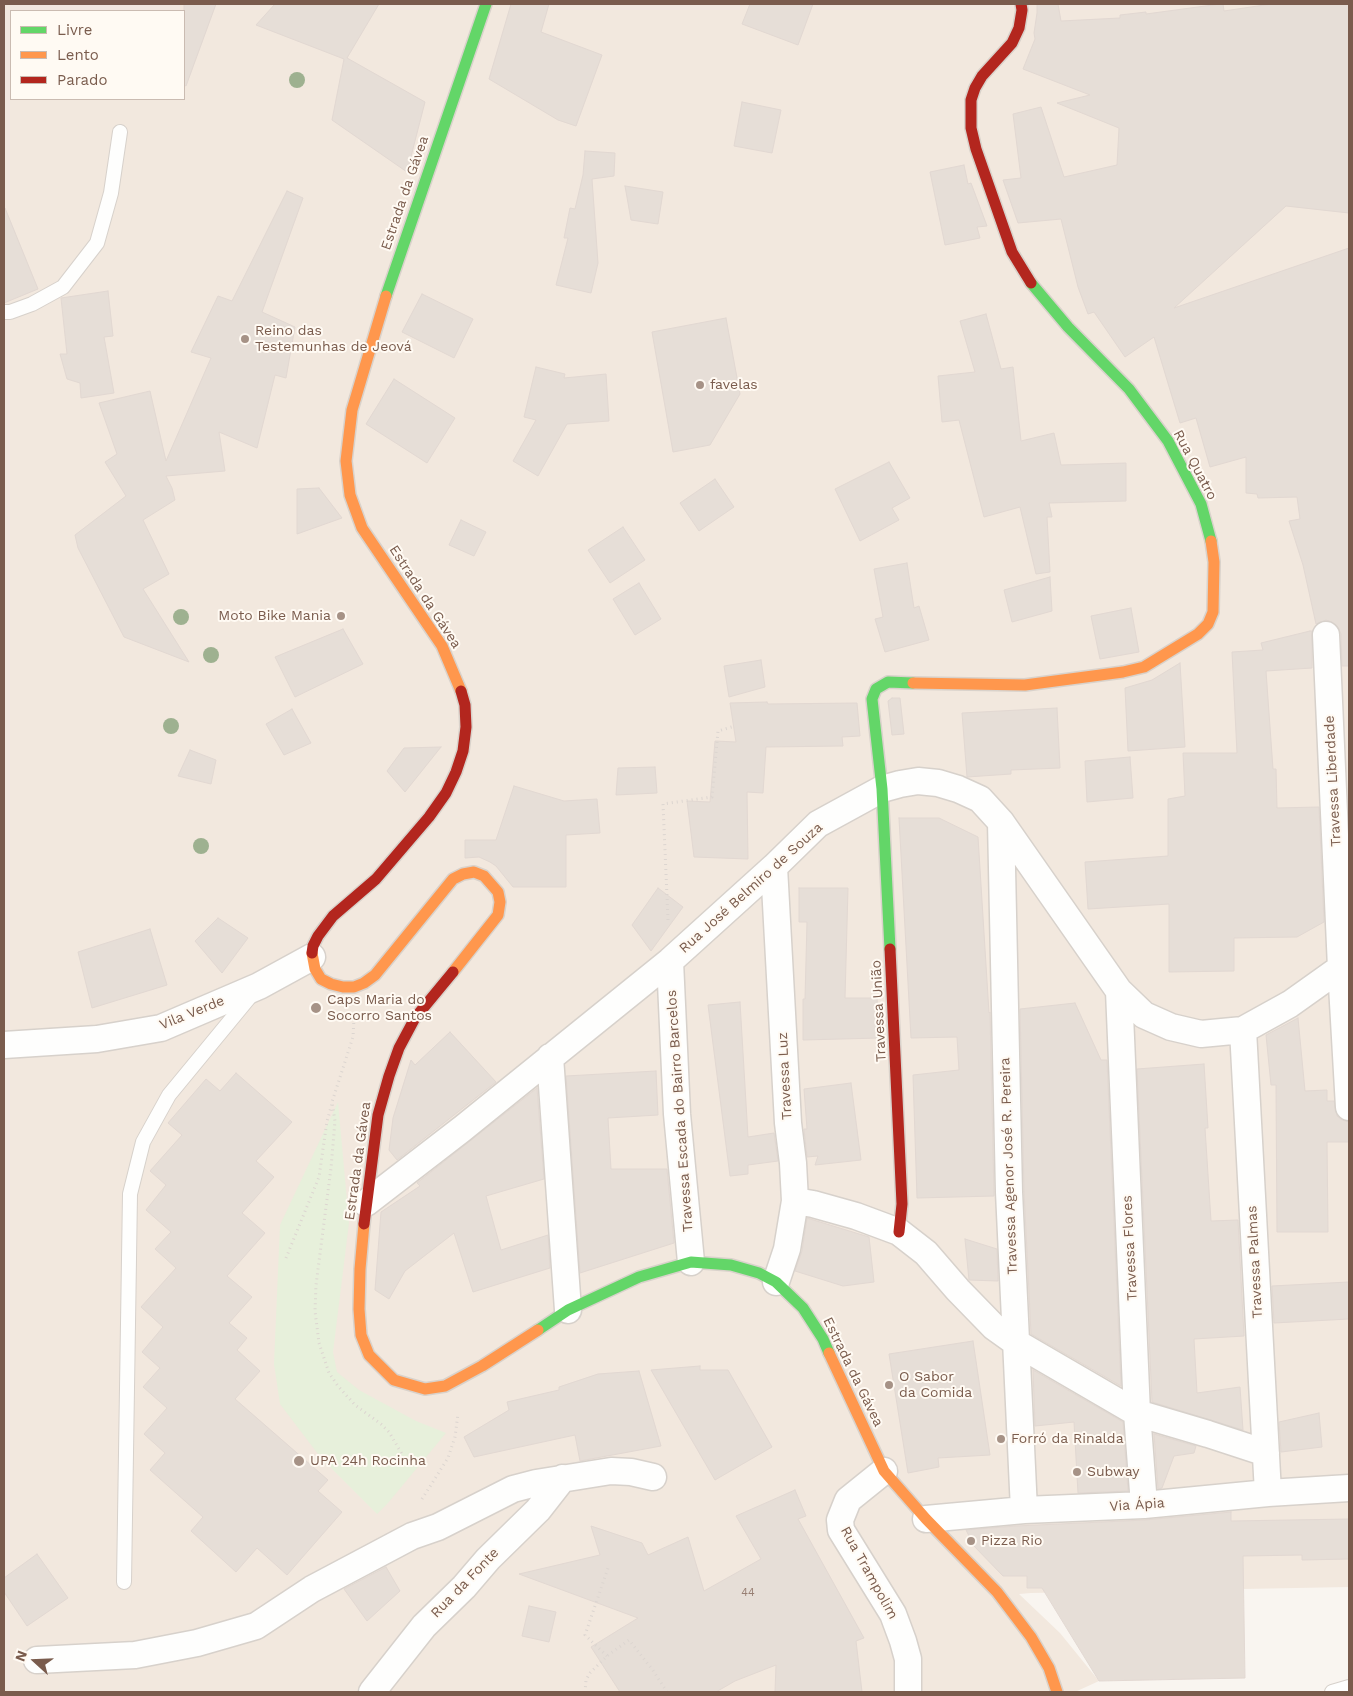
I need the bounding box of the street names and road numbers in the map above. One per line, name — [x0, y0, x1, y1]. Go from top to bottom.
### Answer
street label: Estrada da Gávea — [378, 134, 432, 252]
street label: Rua Quatro — [1170, 427, 1220, 503]
street label: Estrada da Gávea — [385, 542, 465, 652]
street label: Travessa Liberdade — [1321, 715, 1345, 847]
street label: Rua José Belmiro de Souza — [676, 819, 826, 957]
street label: Travessa União — [868, 960, 890, 1062]
street label: Travessa Escada do Bairro Barcelos — [663, 989, 697, 1233]
street label: Vila Verde — [157, 992, 227, 1034]
street label: Travessa Luz — [774, 1032, 796, 1120]
street label: Travessa Agenor José R. Pereira — [997, 1057, 1021, 1275]
street label: Estrada da Gávea — [341, 1101, 375, 1221]
street label: Travessa Flores — [1119, 1195, 1141, 1301]
street label: Travessa Palmas — [1244, 1205, 1266, 1319]
street label: Estrada da Gávea — [819, 1315, 887, 1429]
street label: Via Ápia — [1109, 1495, 1165, 1515]
street label: Rua Trampolim — [837, 1524, 901, 1622]
street label: Rua da Fonte — [427, 1545, 503, 1621]

